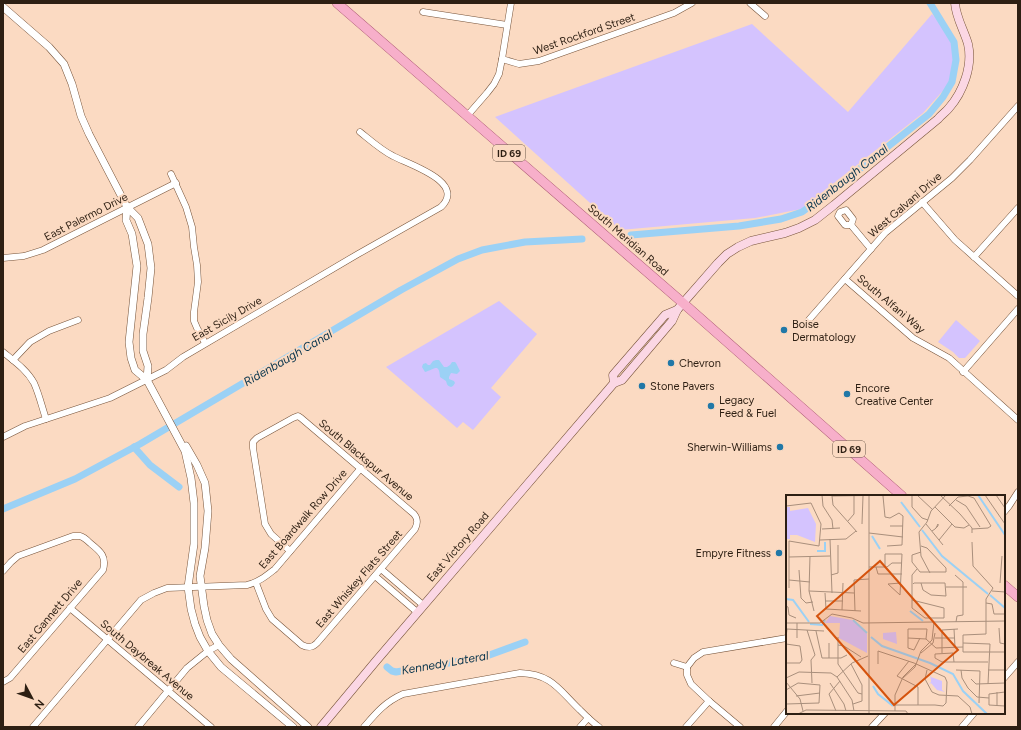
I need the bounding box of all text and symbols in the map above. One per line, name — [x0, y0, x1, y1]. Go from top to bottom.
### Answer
street label: West Rockford Street — [531, 10, 637, 58]
water label: Ridenbaugh Canal — [803, 141, 891, 214]
road number: ID 69 — [493, 145, 525, 161]
street label: West Galvani Drive — [866, 170, 944, 240]
street label: East Palermo Drive — [42, 190, 130, 244]
street label: South Meridian Road — [585, 201, 671, 279]
street label: South Alfani Way — [854, 272, 928, 336]
street label: East Sicily Drive — [190, 294, 264, 344]
place label: Boise Dermatology — [792, 318, 856, 344]
marker: Boise Dermatology — [779, 325, 789, 335]
water label: Ridenbaugh Canal — [241, 327, 335, 389]
place label: Chevron — [679, 357, 721, 370]
marker: Chevron — [666, 358, 676, 368]
place label: Stone Pavers — [650, 380, 714, 393]
marker: Stone Pavers — [637, 381, 647, 391]
place label: Encore Creative Center — [855, 382, 934, 408]
marker: Encore Creative Center — [842, 389, 852, 399]
place label: Legacy Feed & Fuel — [719, 394, 776, 420]
marker: Legacy Feed & Fuel — [706, 401, 716, 411]
street label: South Blackspur Avenue — [316, 417, 416, 503]
place label: Sherwin-Williams — [687, 441, 772, 454]
road number: ID 69 — [833, 441, 865, 457]
marker: Sherwin-Williams — [775, 442, 785, 452]
street label: East Boardwalk Row Drive — [256, 467, 350, 571]
inset map — [786, 495, 1005, 714]
street label: East Victory Road — [424, 509, 492, 585]
street label: East Whiskey Flats Street — [313, 528, 405, 630]
place label: Empyre Fitness — [695, 547, 771, 560]
marker: Empyre Fitness — [774, 548, 784, 558]
street label: East Gannett Drive — [15, 576, 85, 656]
street label: South Daybreak Avenue — [98, 617, 196, 703]
water label: Kennedy Lateral — [400, 648, 490, 678]
north arrow — [12, 678, 52, 718]
text: N — [31, 697, 47, 712]

